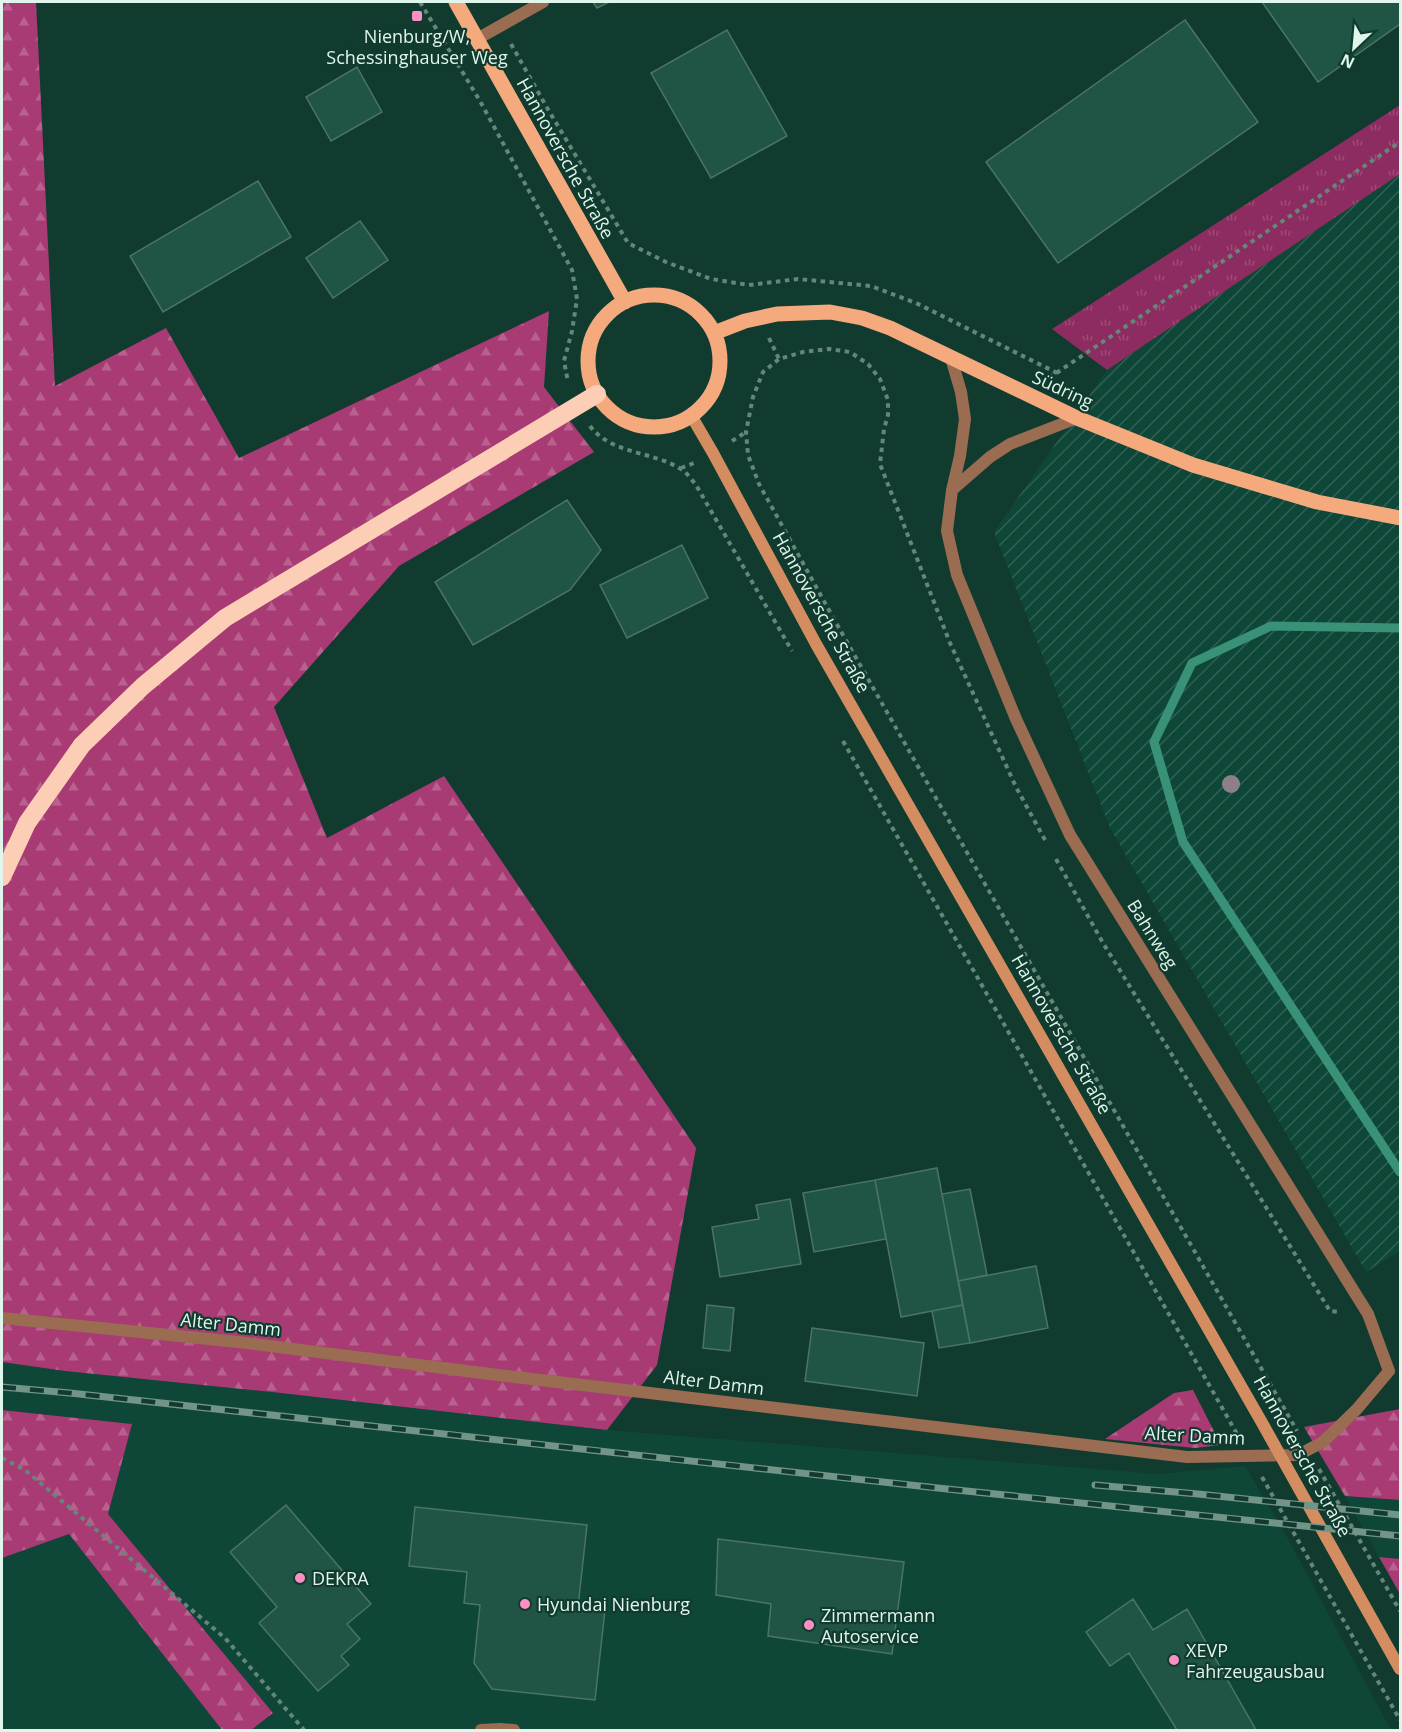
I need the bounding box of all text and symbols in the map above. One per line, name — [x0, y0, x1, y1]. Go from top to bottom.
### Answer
marker: Nienburg/W, Schessinghauser Weg — [410, 9, 424, 23]
north arrow — [1324, 18, 1384, 78]
place label: Nienburg/W, Schessinghauser Weg — [326, 24, 508, 69]
text: N — [1337, 49, 1358, 74]
street label: Hannoversche Straße — [512, 73, 620, 243]
street label: Südring — [1029, 364, 1098, 414]
street label: Hannoversche Straße — [768, 527, 876, 697]
street label: Bahnweg — [1122, 895, 1184, 973]
street label: Hannoversche Straße — [1006, 950, 1118, 1118]
street label: Alter Damm — [180, 1307, 282, 1341]
street label: Alter Damm — [662, 1364, 766, 1400]
street label: Hannoversche Straße — [1249, 1371, 1357, 1541]
street label: Alter Damm — [1144, 1420, 1246, 1450]
place label: DEKRA — [312, 1566, 369, 1590]
marker: DEKRA — [293, 1571, 307, 1585]
place label: Hyundai Nienburg — [537, 1592, 690, 1616]
marker: Hyundai Nienburg — [518, 1597, 532, 1611]
place label: Zimmermann Autoservice — [821, 1603, 935, 1648]
marker: Zimmermann Autoservice — [802, 1618, 816, 1632]
place label: XEVP Fahrzeugausbau — [1186, 1638, 1325, 1683]
marker: XEVP Fahrzeugausbau — [1167, 1653, 1181, 1667]

